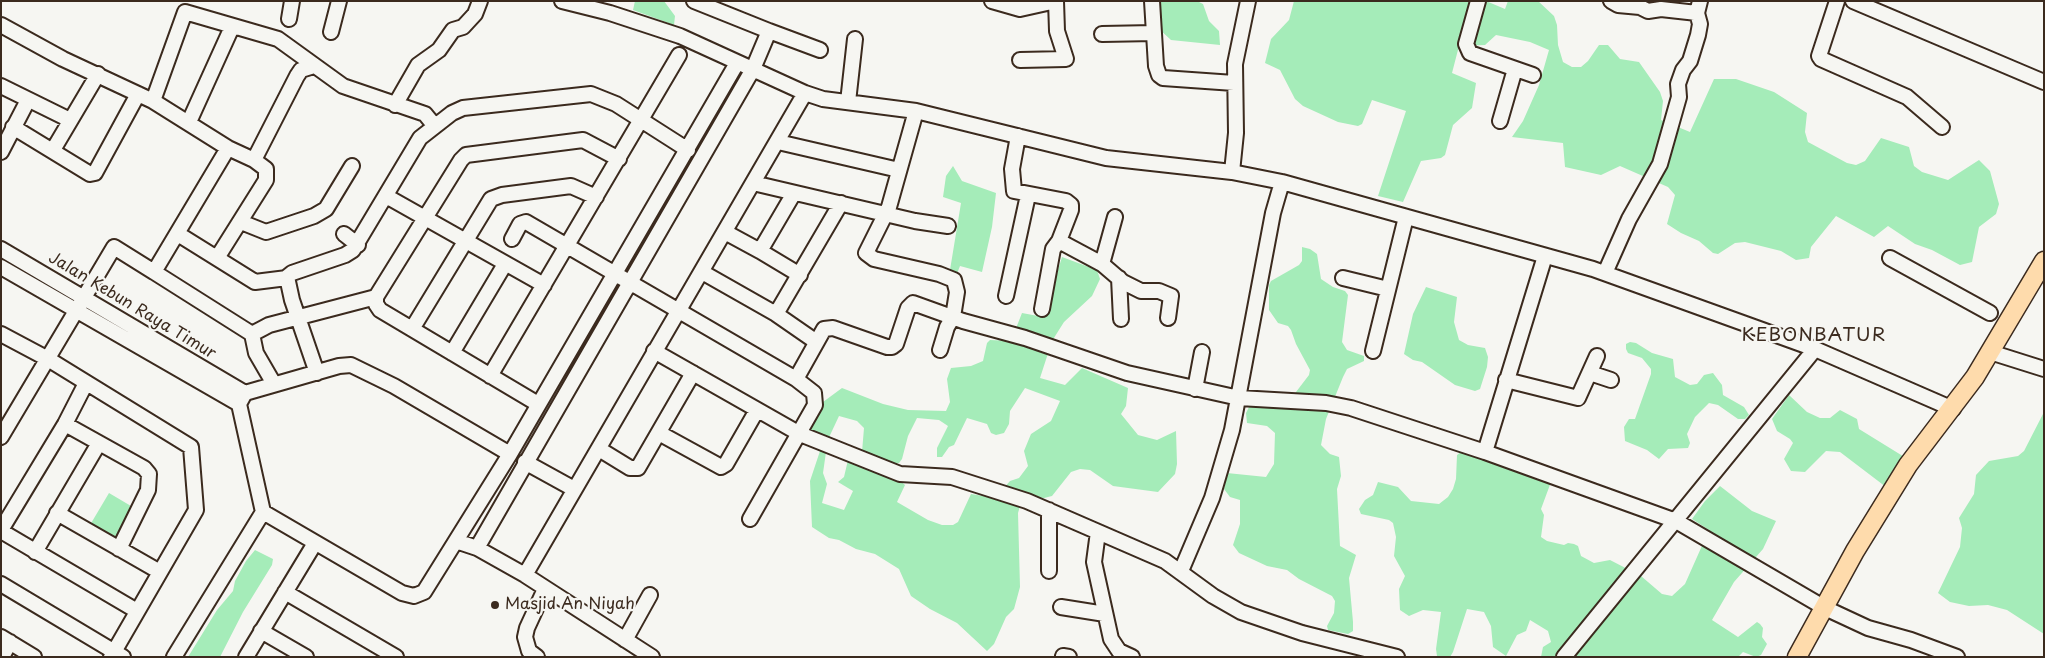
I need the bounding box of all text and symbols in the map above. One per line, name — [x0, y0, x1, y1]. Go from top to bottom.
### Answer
street label: Jalan Kebun Raya Timur — [45, 248, 219, 364]
district label: KEBONBATUR — [1741, 325, 1887, 347]
place label: Masjid An Niyah — [505, 595, 635, 615]
marker: Masjid An Niyah — [489, 599, 501, 611]

